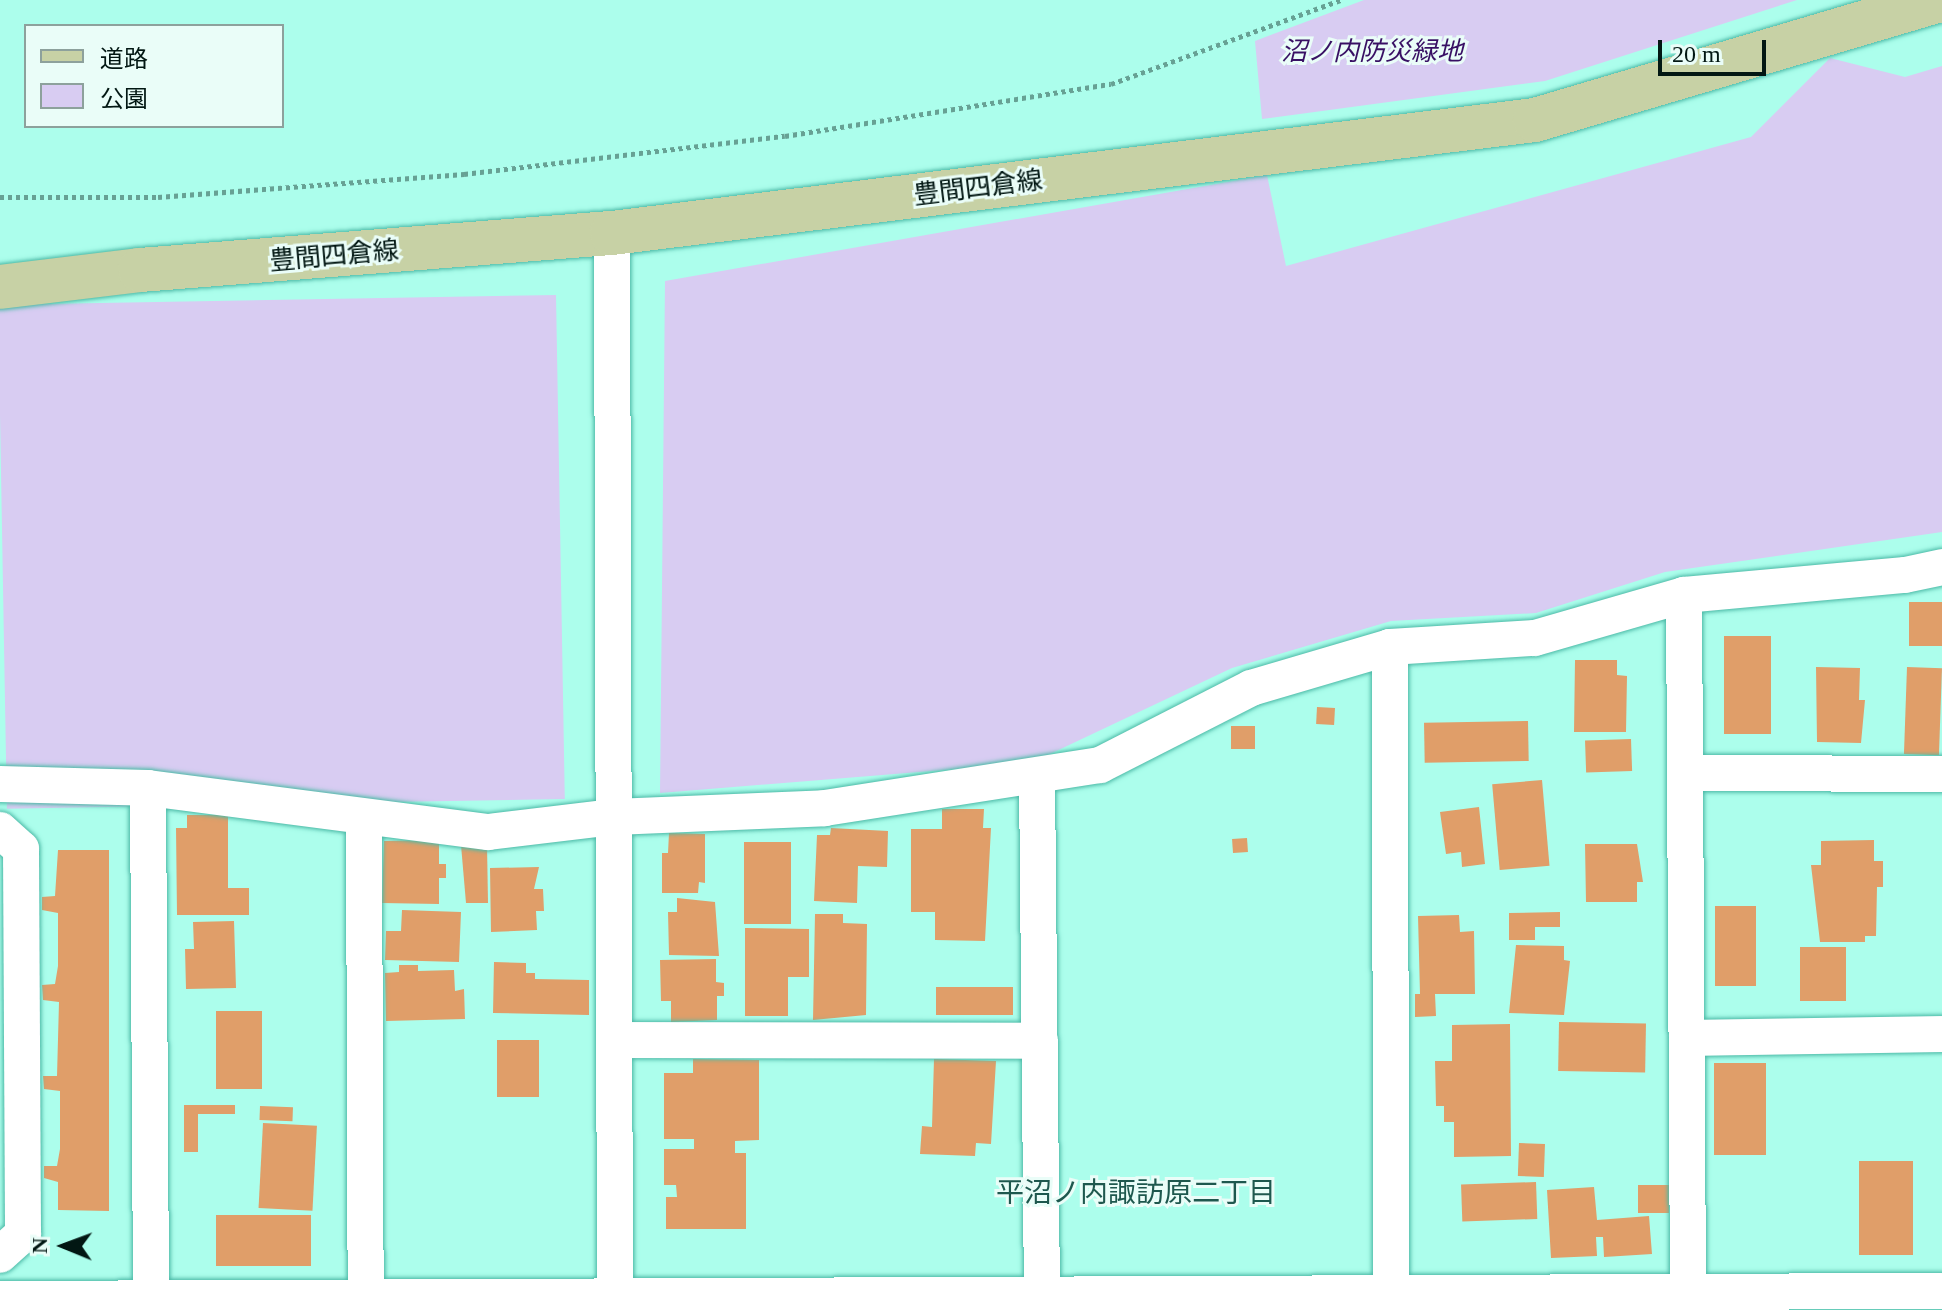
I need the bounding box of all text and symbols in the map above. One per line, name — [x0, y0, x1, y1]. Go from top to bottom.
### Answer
legend — [24, 24, 284, 128]
scale bar — [1662, 24, 1770, 74]
park label: 沼ノ内防災緑地 — [1281, 36, 1463, 68]
text: 20 m — [1672, 41, 1721, 67]
text: 道路 — [100, 46, 148, 72]
text: 公園 — [100, 86, 148, 112]
street label: 豊間四倉線 — [912, 165, 1044, 211]
street label: 豊間四倉線 — [268, 235, 400, 277]
district label: 平沼ノ内諏訪原二丁目 — [996, 1176, 1276, 1210]
north arrow — [24, 1206, 104, 1286]
text: N — [27, 1237, 52, 1254]

